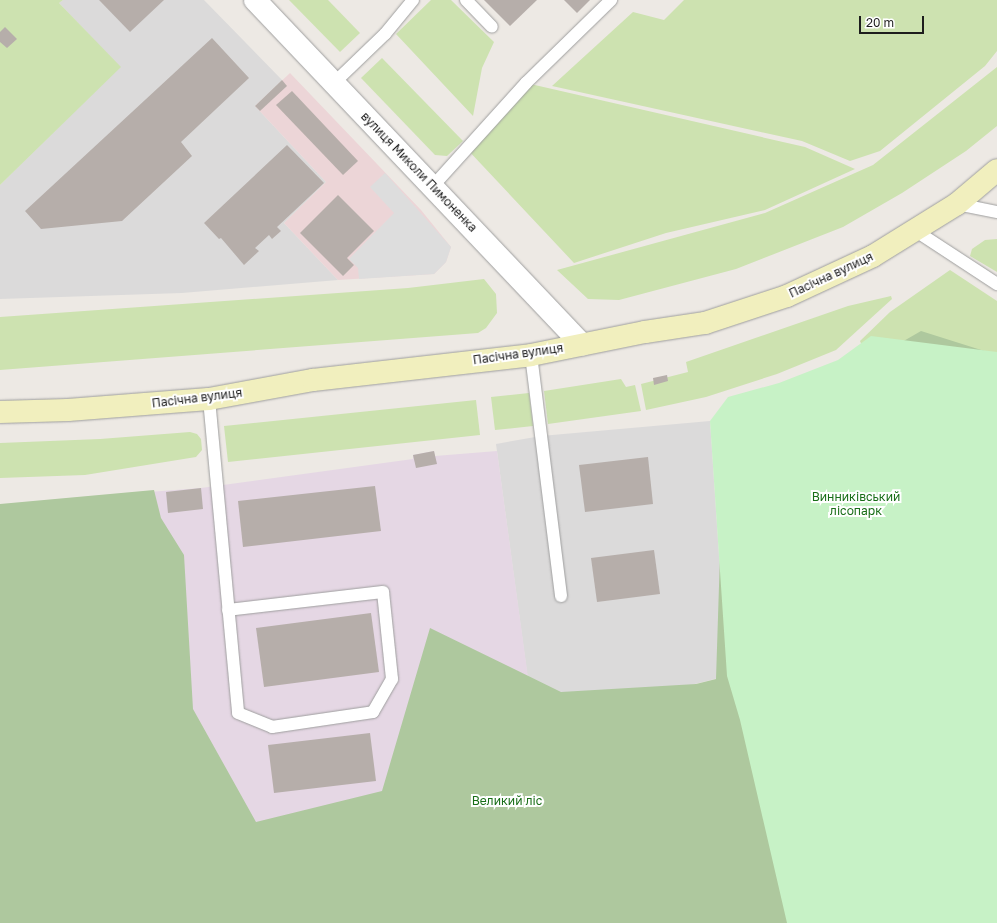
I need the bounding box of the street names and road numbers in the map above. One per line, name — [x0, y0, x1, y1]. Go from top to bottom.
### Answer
street label: вулиця Миколи Пимоненка — [358, 109, 480, 235]
street label: Пасічна вулиця — [787, 249, 875, 301]
street label: Пасічна вулиця — [472, 341, 564, 367]
street label: Пасічна вулиця — [151, 385, 243, 411]

